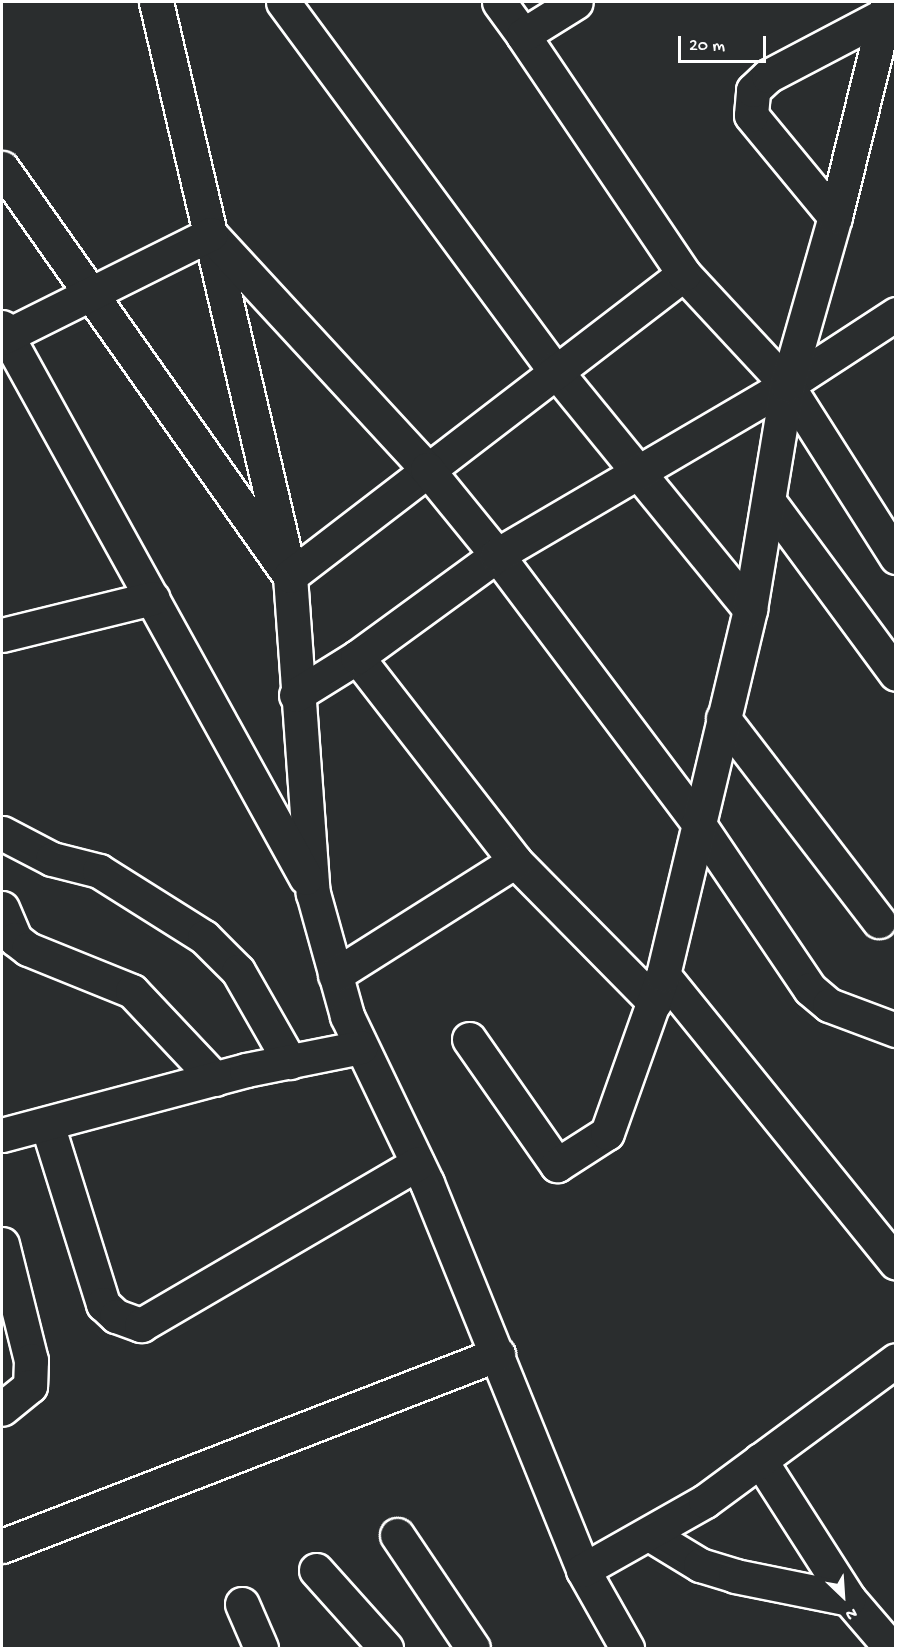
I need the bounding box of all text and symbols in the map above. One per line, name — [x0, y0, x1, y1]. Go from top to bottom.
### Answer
scale bar — [681, 24, 770, 62]
text: 20 m — [689, 36, 725, 57]
north arrow — [813, 1566, 873, 1626]
text: N — [842, 1602, 860, 1624]

